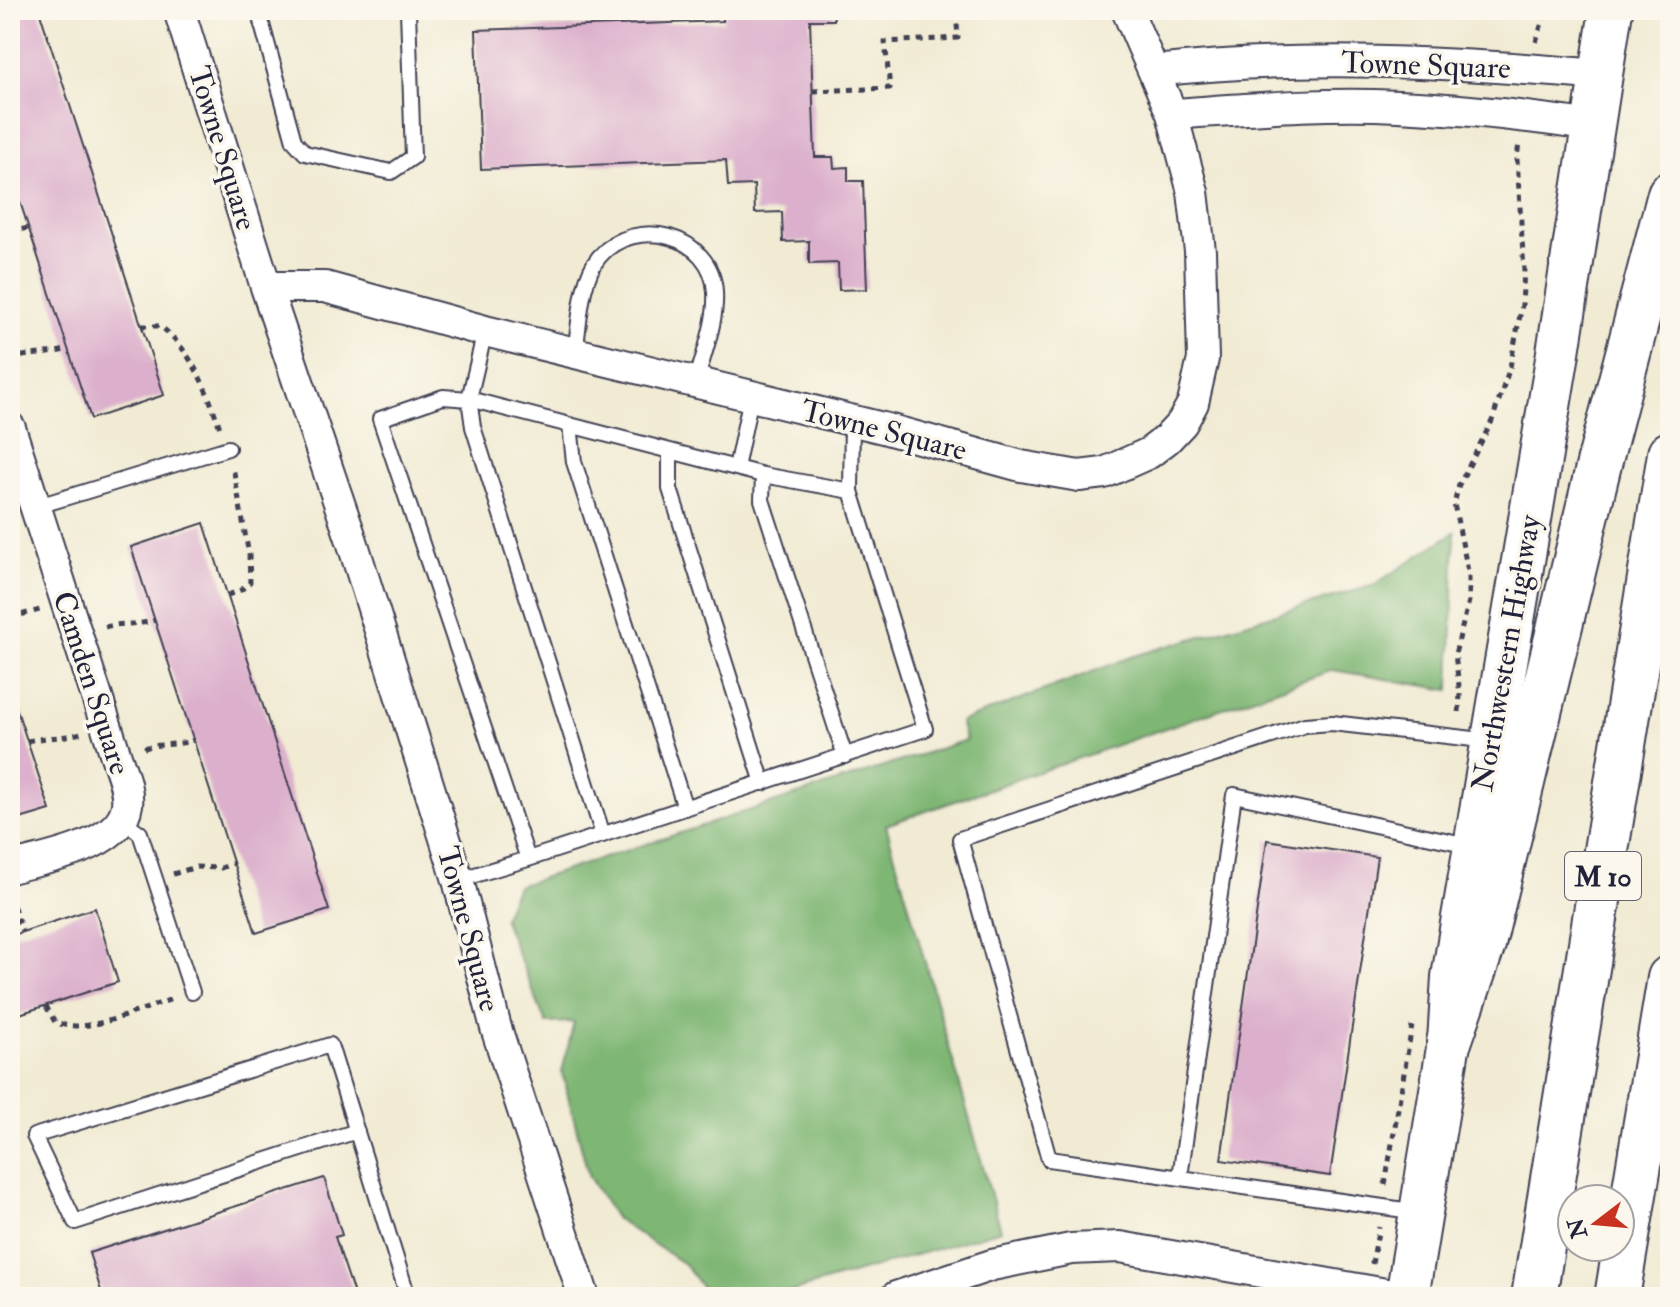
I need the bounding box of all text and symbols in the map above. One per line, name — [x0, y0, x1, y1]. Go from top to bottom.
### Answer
street label: Towne Square — [1341, 44, 1511, 87]
street label: Towne Square — [180, 62, 265, 235]
street label: Towne Square — [797, 392, 971, 469]
street label: Northwestern Highway — [1464, 511, 1549, 794]
street label: Camden Square — [45, 587, 139, 779]
street label: Towne Square — [429, 843, 508, 1016]
road number: M 10 — [1565, 852, 1641, 900]
north arrow — [1556, 1183, 1636, 1263]
text: N — [1561, 1215, 1594, 1243]

